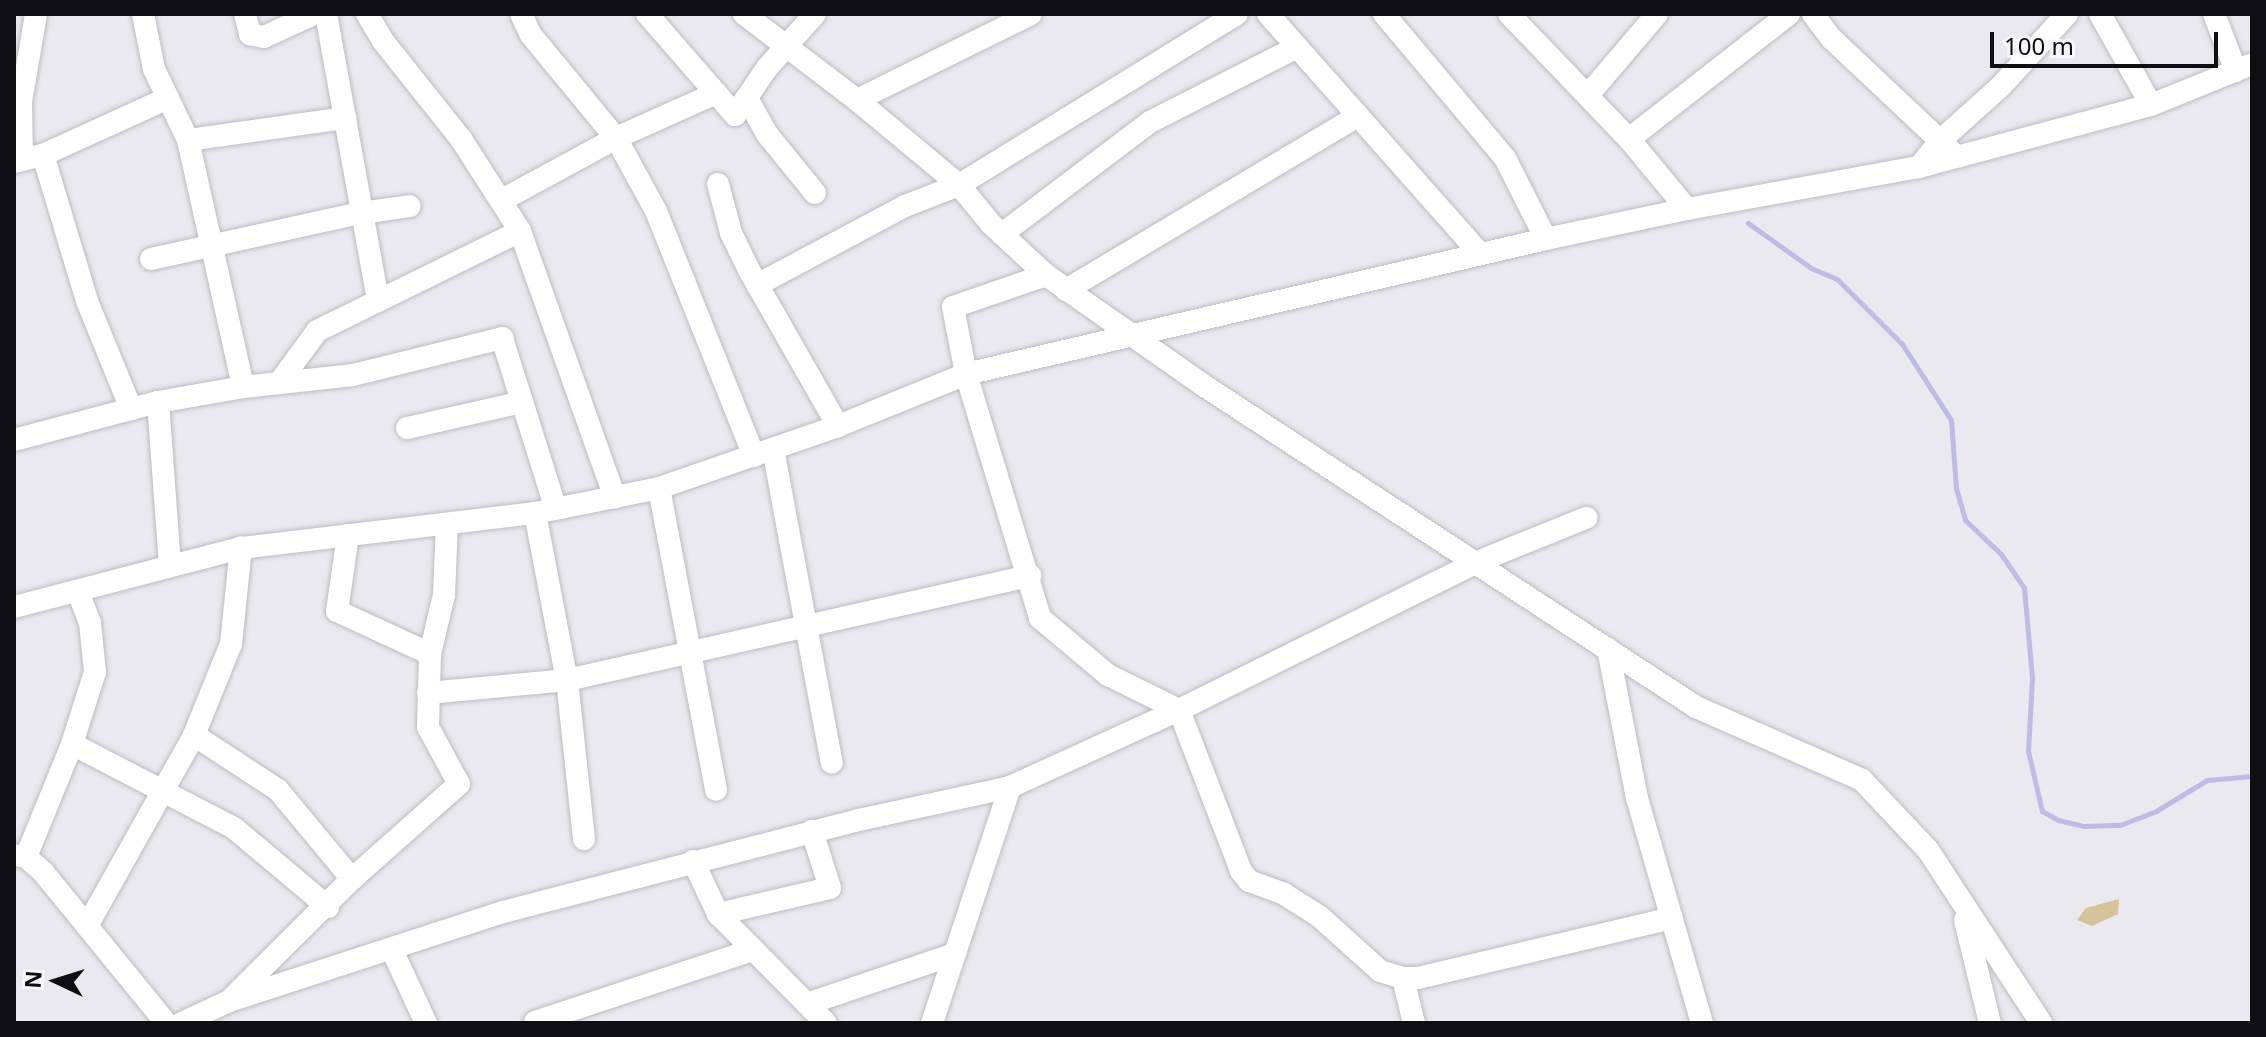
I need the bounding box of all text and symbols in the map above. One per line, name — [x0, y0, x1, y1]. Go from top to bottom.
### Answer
scale bar — [1994, 16, 2222, 66]
text: 100 m — [2004, 29, 2074, 62]
north arrow — [16, 941, 96, 1021]
text: N — [16, 969, 48, 989]

